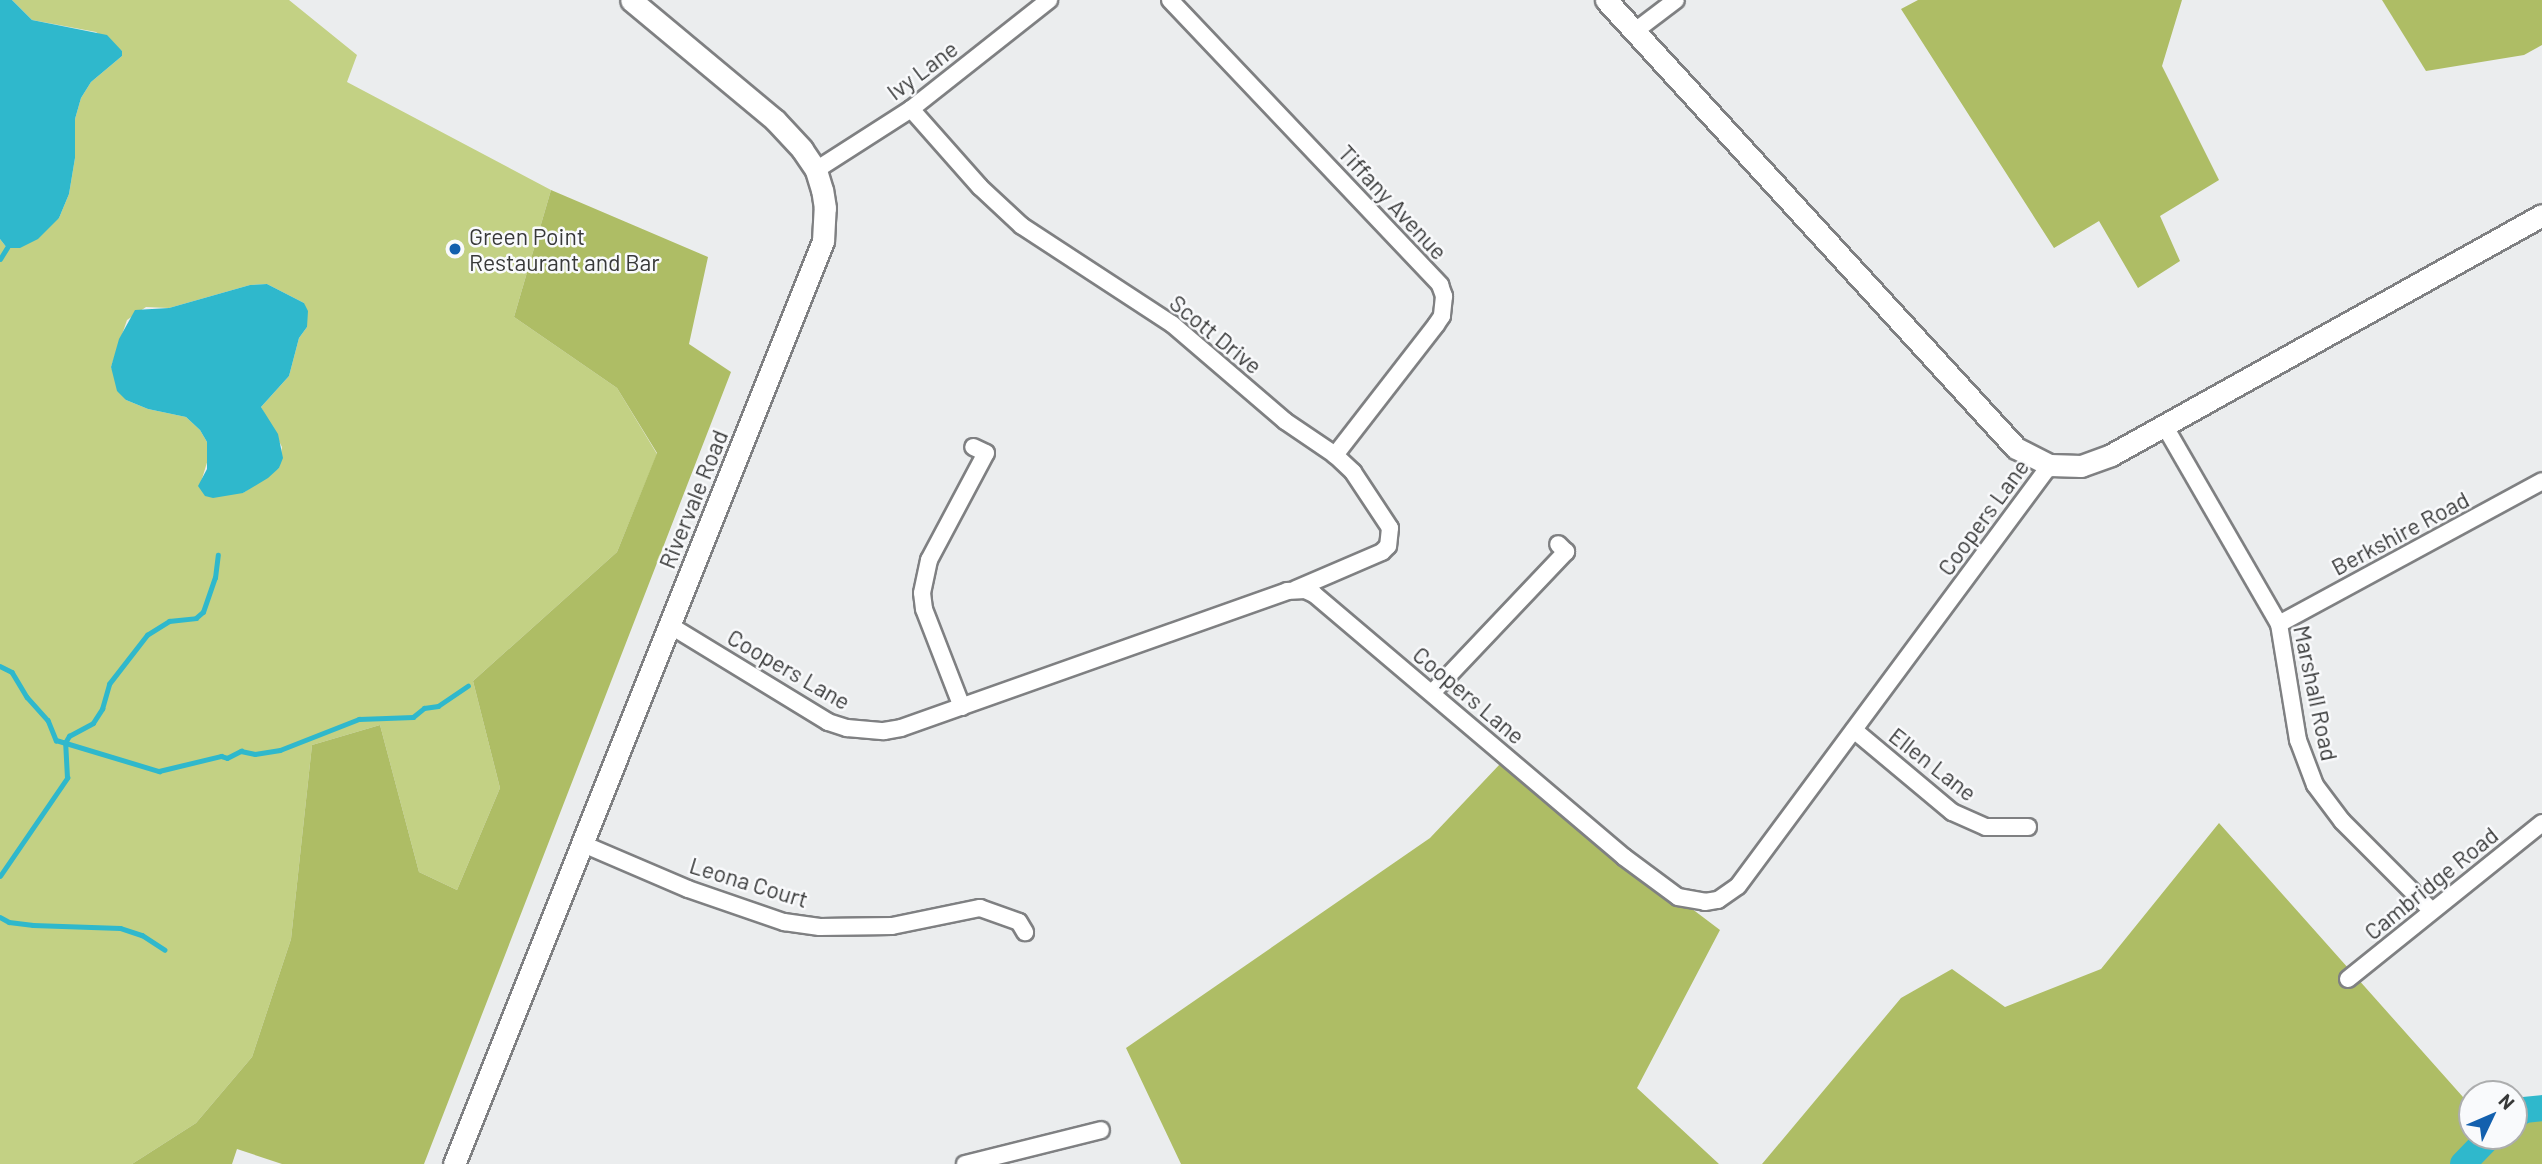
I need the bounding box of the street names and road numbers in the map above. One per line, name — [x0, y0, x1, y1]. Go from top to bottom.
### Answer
street label: Ivy Lane — [881, 34, 963, 106]
street label: Tiffany Avenue — [1333, 139, 1453, 265]
street label: Scott Drive — [1164, 289, 1268, 379]
street label: Rivervale Road — [653, 426, 733, 572]
street label: Coopers Lane — [1932, 453, 2034, 581]
street label: Berkshire Road — [2327, 485, 2473, 581]
street label: Coopers Lane — [723, 623, 855, 715]
street label: Marshall Road — [2288, 623, 2344, 763]
street label: Coopers Lane — [1408, 640, 1530, 750]
street label: Ellen Lane — [1884, 721, 1982, 807]
street label: Cambridge Road — [2359, 821, 2503, 945]
street label: Leona Court — [686, 851, 812, 913]

